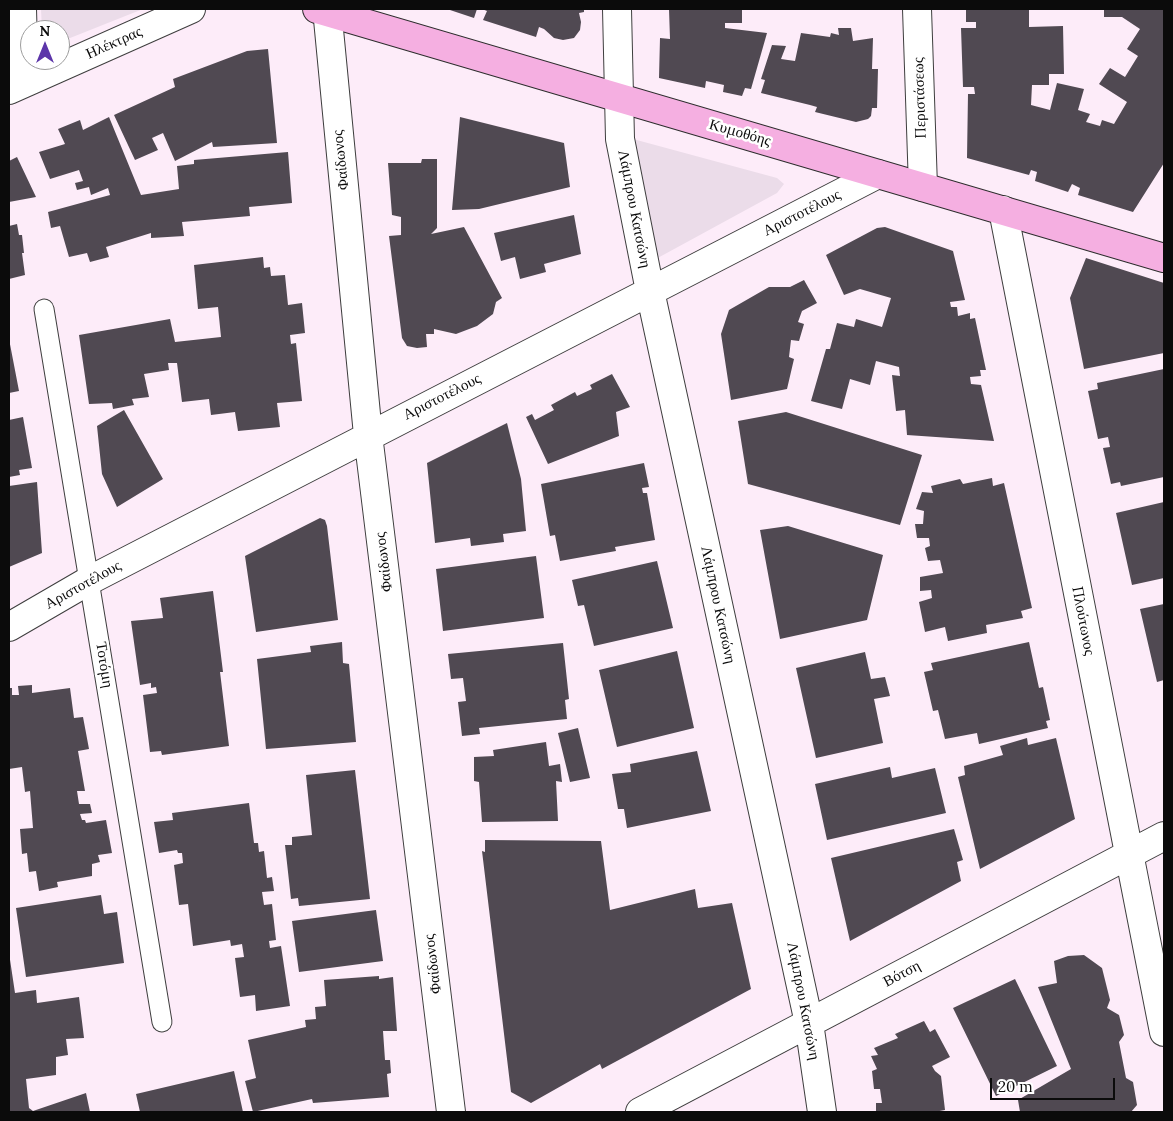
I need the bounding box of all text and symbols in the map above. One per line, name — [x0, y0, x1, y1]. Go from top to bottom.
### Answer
north arrow — [20, 20, 70, 70]
text: N — [40, 22, 50, 40]
street label: Ηλέκτρας — [83, 23, 145, 63]
street label: Περιστάσεως — [910, 57, 930, 139]
street label: Κυμοθόης — [707, 116, 773, 150]
street label: Φαίδωνος — [329, 129, 353, 191]
street label: Λάμπρου Κατσώνη — [614, 149, 654, 269]
street label: Αριστοτέλους — [760, 186, 844, 240]
street label: Αριστοτέλους — [400, 370, 484, 424]
street label: Φαίδωνος — [371, 531, 397, 593]
street label: Λάμπρου Κατσώνη — [697, 545, 739, 665]
street label: Αριστοτέλους — [42, 557, 124, 613]
street label: Πλούτωνος — [1068, 585, 1098, 657]
street label: Τοτόμη — [91, 641, 117, 689]
street label: Φαίδωνος — [420, 933, 446, 995]
street label: Λάμπρου Κατσώνη — [783, 941, 823, 1061]
street label: Βότση — [880, 957, 924, 991]
scale bar — [993, 1068, 1118, 1100]
text: 20 m — [998, 1077, 1033, 1096]

